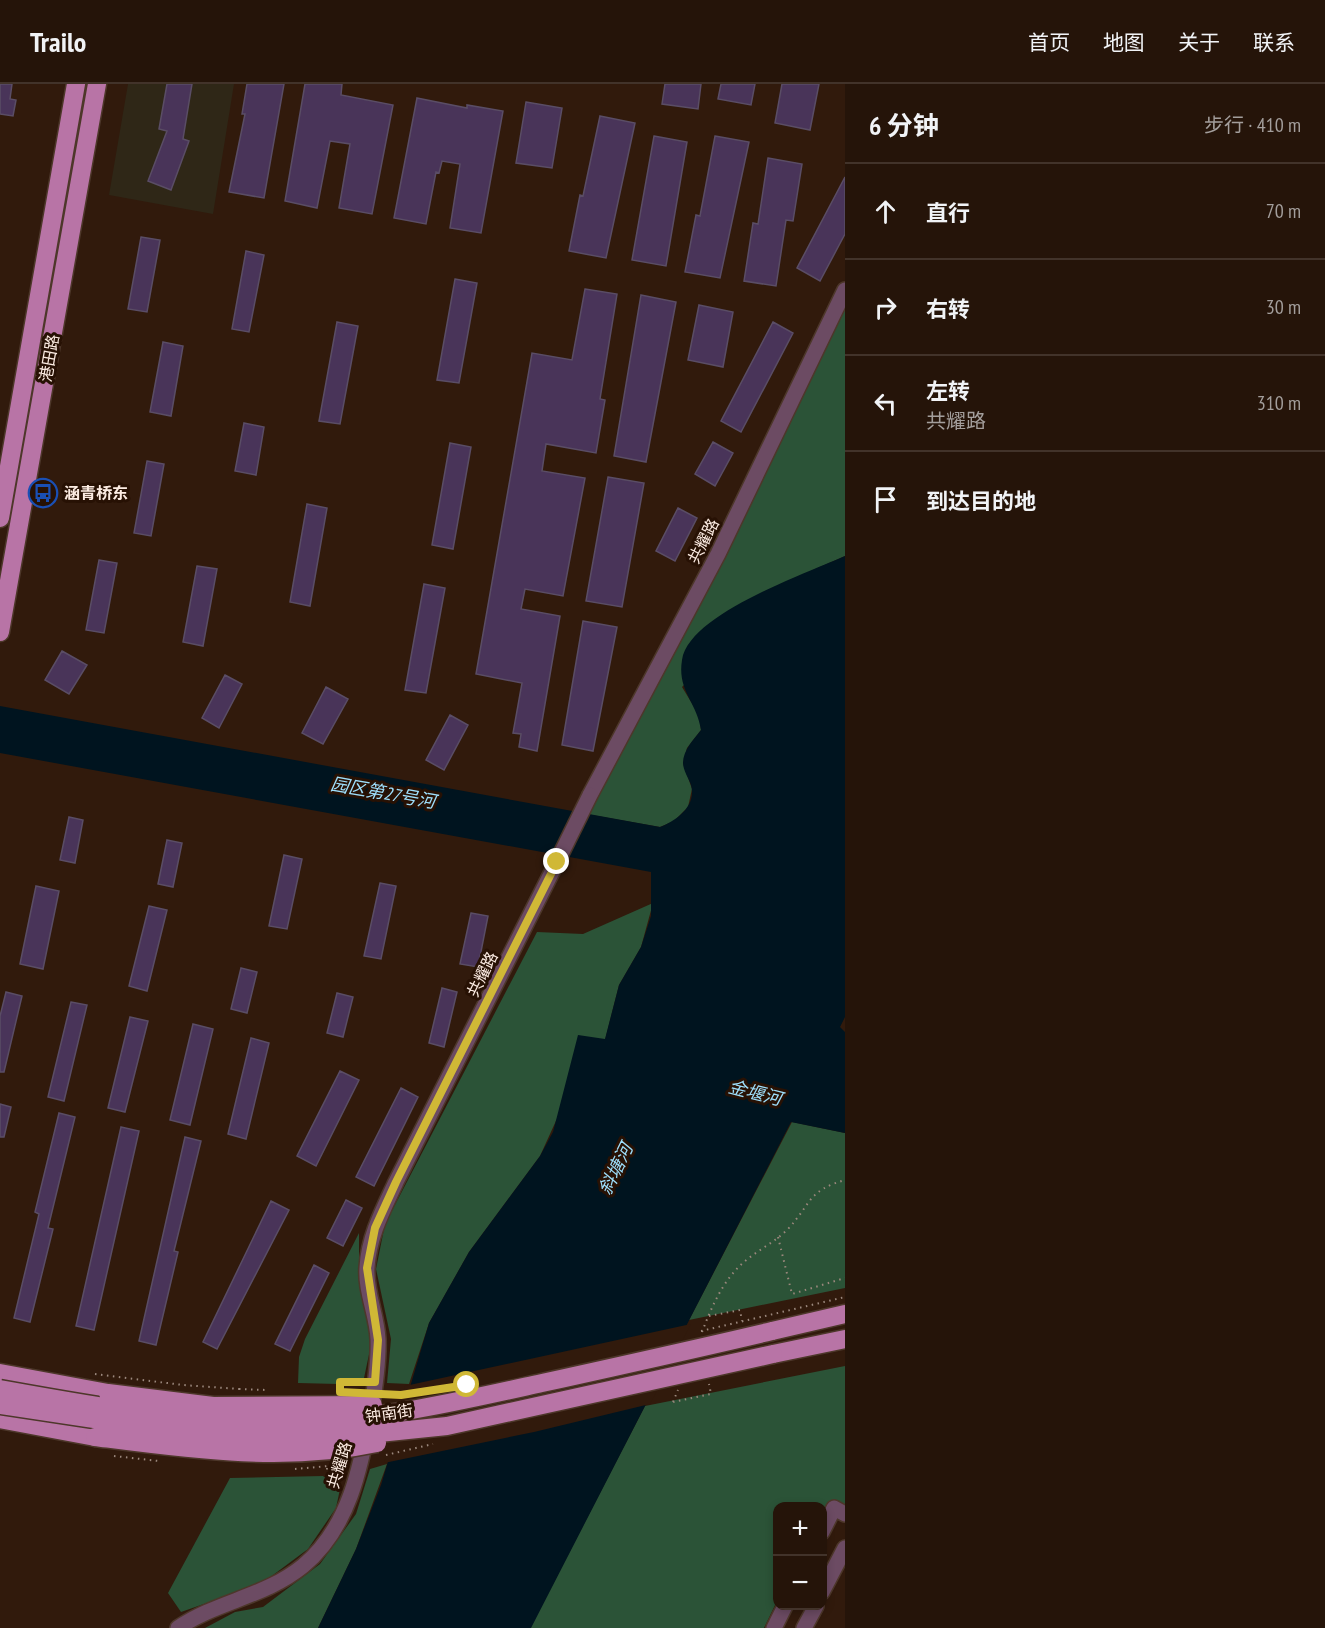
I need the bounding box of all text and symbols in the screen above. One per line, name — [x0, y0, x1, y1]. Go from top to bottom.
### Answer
text: Trailo — [30, 23, 86, 60]
text: 首页 — [1028, 29, 1070, 56]
text: 地图 — [1103, 29, 1145, 56]
text: 关于 — [1178, 29, 1220, 56]
text: 联系 — [1253, 29, 1295, 56]
text: 6 分钟 — [869, 109, 939, 142]
text: 步行 · 410 m — [1204, 112, 1301, 138]
icon: ahead — [869, 195, 902, 228]
text: 70 m — [1266, 198, 1301, 224]
text: 直行 — [926, 199, 970, 227]
icon: right — [869, 291, 902, 324]
text: 30 m — [1266, 294, 1301, 320]
text: 右转 — [926, 295, 970, 323]
street label: 港田路 — [35, 333, 63, 383]
text: 左转 — [926, 377, 970, 405]
icon: left — [869, 387, 902, 420]
text: 310 m — [1257, 390, 1301, 416]
text: 共耀路 — [926, 408, 986, 434]
bus stop icon: 涵青桥东 — [27, 477, 59, 509]
place label: 涵青桥东 — [64, 483, 128, 503]
icon: arrive — [869, 483, 902, 516]
text: 到达目的地 — [926, 487, 1036, 515]
street label: 共耀路 — [683, 515, 723, 567]
water label: 园区第27号河 — [329, 772, 440, 814]
route end — [543, 848, 569, 874]
street label: 共耀路 — [462, 948, 502, 1000]
water label: 金堰河 — [726, 1075, 787, 1111]
water label: 斜塘河 — [593, 1137, 639, 1198]
route start — [453, 1371, 479, 1397]
street label: 钟南街 — [364, 1400, 414, 1426]
street label: 共耀路 — [322, 1439, 356, 1491]
map controls — [773, 1502, 827, 1610]
button: + — [773, 1502, 827, 1556]
button: − — [773, 1556, 827, 1610]

